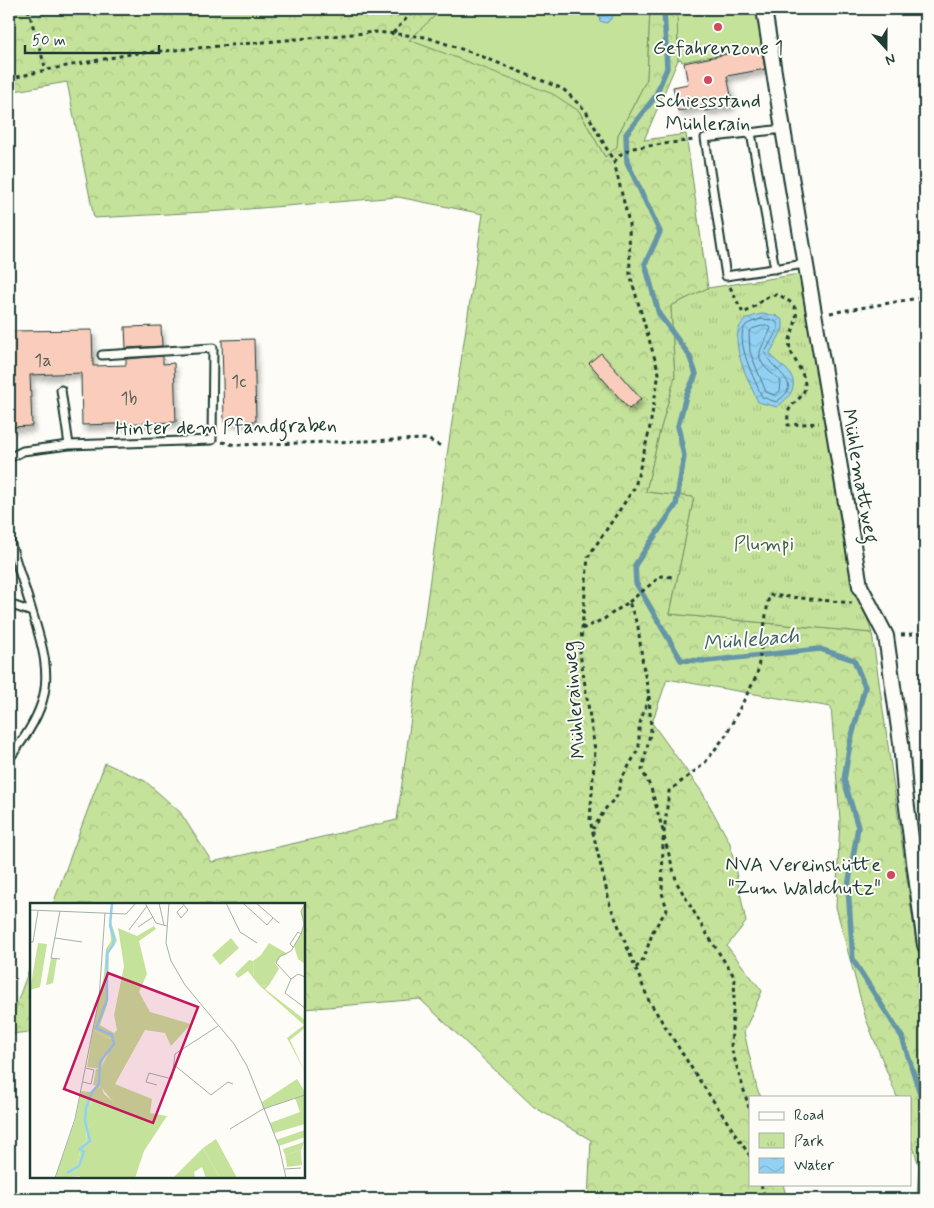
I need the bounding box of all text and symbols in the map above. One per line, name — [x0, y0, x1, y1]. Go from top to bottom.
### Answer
marker: Gefahrenzone 1 — [712, 21, 724, 33]
scale bar — [25, 22, 159, 54]
north arrow — [862, 22, 912, 72]
text: 50 m — [32, 31, 66, 51]
place label: Gefahrenzone 1 — [653, 35, 783, 62]
text: N — [883, 49, 898, 69]
marker: Schiessstand Mühlerain — [702, 74, 714, 86]
place label: Schiessstand Mühlerain — [655, 88, 761, 138]
house number: 1a — [34, 349, 52, 373]
house number: 1c — [231, 370, 247, 394]
house number: 1b — [121, 387, 138, 411]
street label: Mühlemattweg — [832, 407, 885, 546]
street label: Hinter dem Pfandgraben — [115, 412, 337, 445]
park label: Plumpi — [734, 531, 794, 558]
water label: Mühlebach — [702, 622, 801, 658]
street label: Mühlerainweg — [556, 640, 594, 760]
place label: NVA Vereinshütte "Zum Waldchutz" — [725, 852, 881, 902]
marker: NVA Vereinshütte "Zum Waldchutz" — [885, 869, 897, 881]
inset map — [30, 903, 305, 1178]
legend — [749, 1096, 912, 1186]
text: Road — [794, 1106, 824, 1126]
text: Park — [794, 1132, 824, 1152]
text: Water — [794, 1156, 834, 1176]

